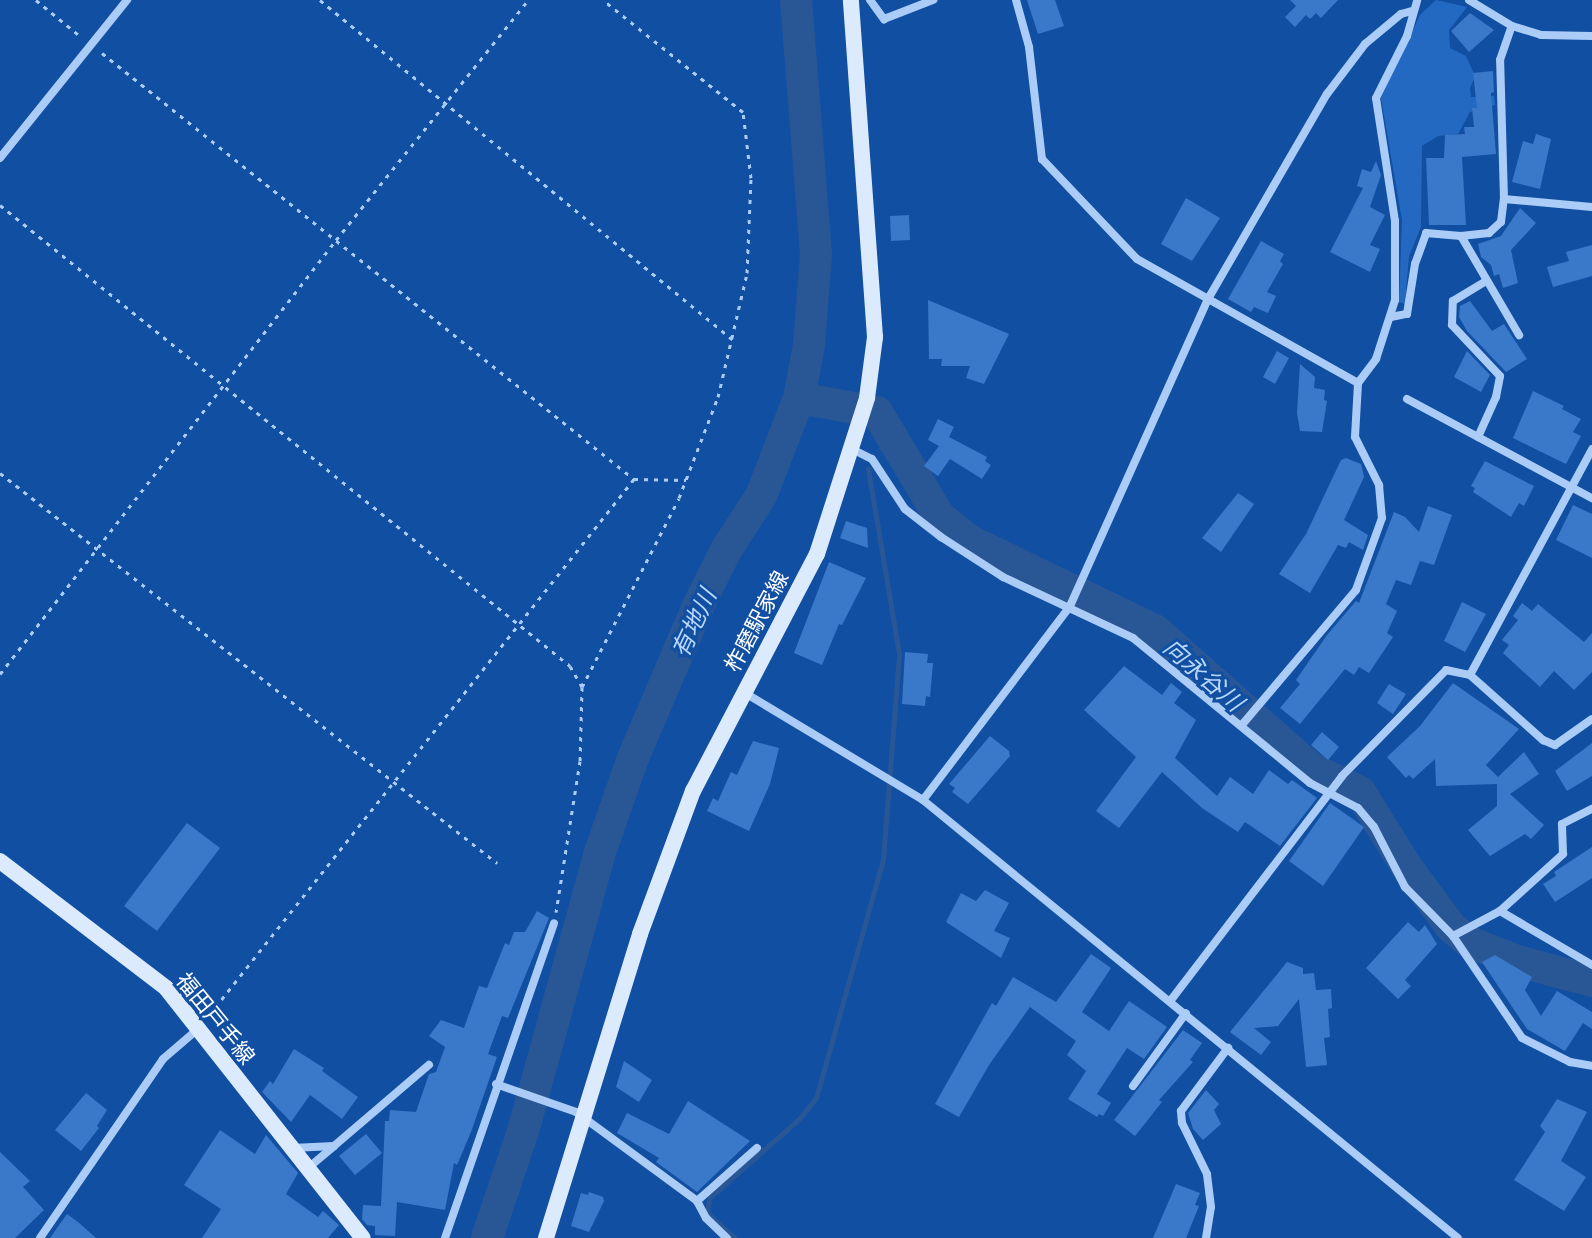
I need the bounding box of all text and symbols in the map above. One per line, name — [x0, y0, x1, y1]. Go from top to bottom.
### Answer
street label: 柞磨駅家線 — [719, 566, 793, 676]
water label: 有地川 — [665, 584, 721, 662]
water label: 向永谷川 — [1158, 632, 1250, 716]
street label: 福田戸手線 — [171, 967, 261, 1069]

